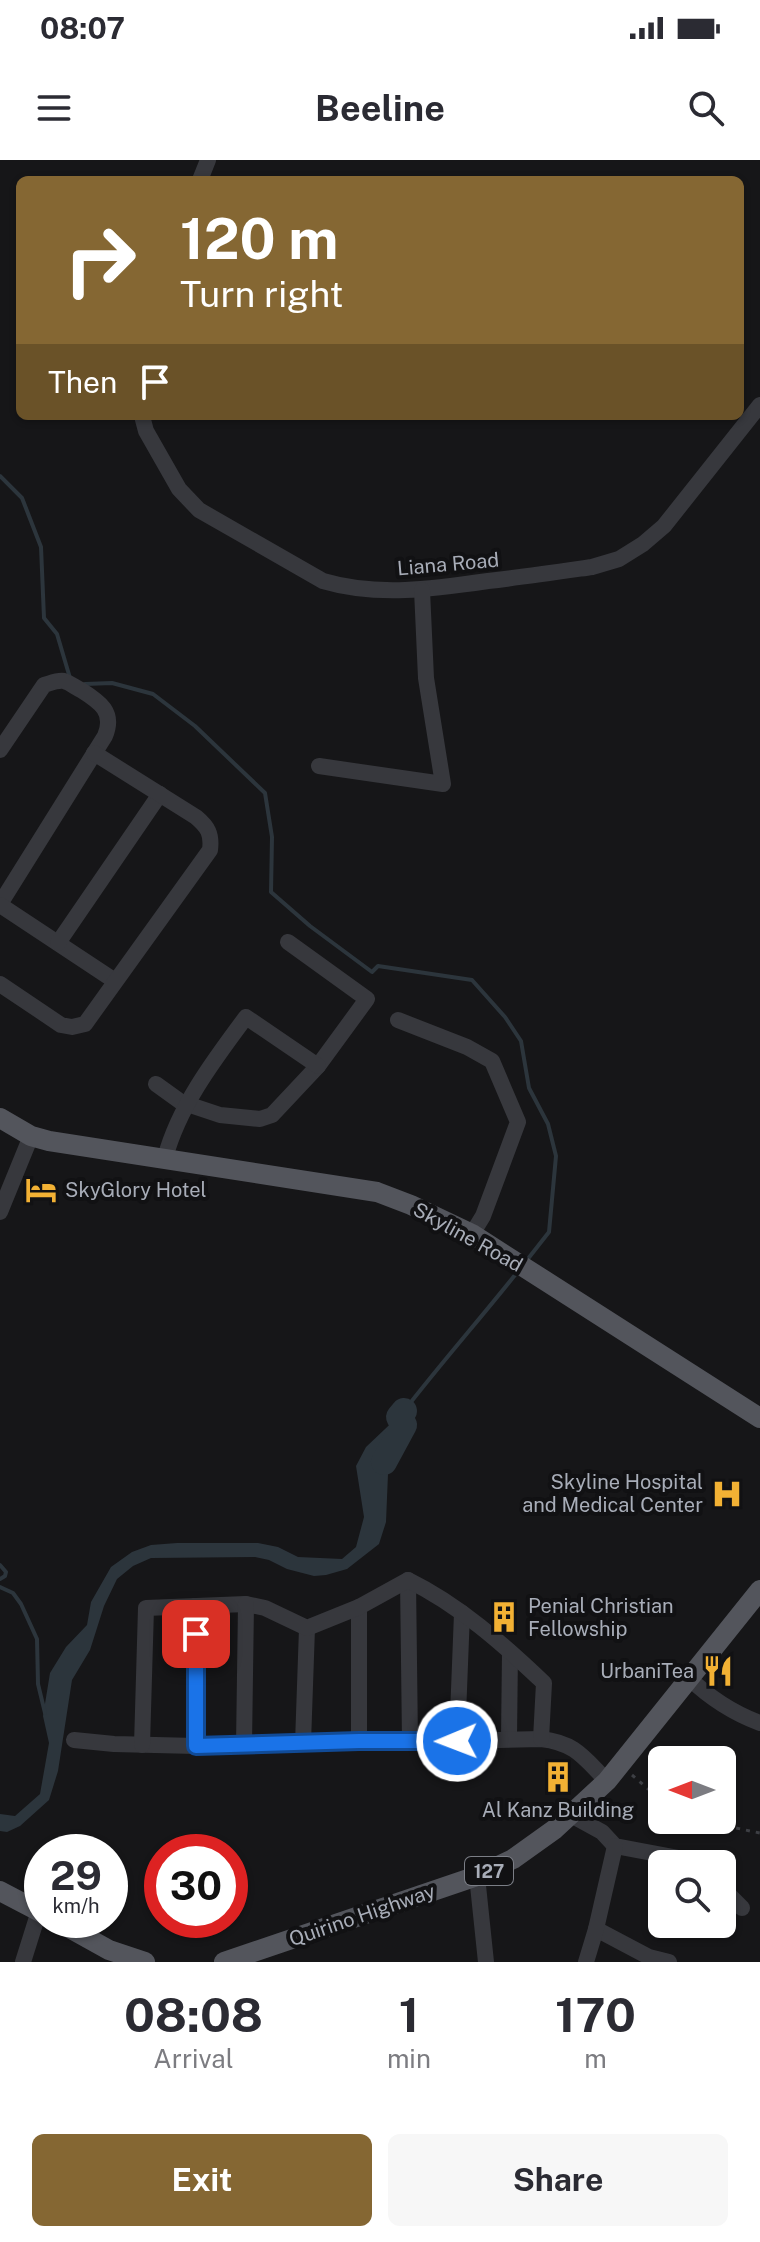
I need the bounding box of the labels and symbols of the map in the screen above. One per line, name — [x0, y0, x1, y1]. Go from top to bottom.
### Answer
street label: Liana Road — [396, 548, 500, 580]
hotel icon: SkyGlory Hotel — [24, 1173, 58, 1207]
place label: SkyGlory Hotel — [65, 1178, 207, 1202]
street label: Skyline Road — [409, 1197, 527, 1277]
place label: Skyline Hospital and Medical Center — [522, 1470, 703, 1517]
hospital icon: Skyline Hospital and Medical Center — [710, 1477, 744, 1511]
place label: Penial Christian Fellowship — [528, 1594, 674, 1641]
pin — [162, 1600, 230, 1668]
building icon: Penial Christian Fellowship — [487, 1600, 521, 1634]
restaurant icon: UrbaniTea — [701, 1654, 735, 1688]
place label: UrbaniTea — [600, 1659, 694, 1683]
position arrow — [415, 1699, 499, 1783]
north arrow — [648, 1746, 736, 1834]
building icon: Al Kanz Building — [541, 1760, 575, 1794]
place label: Al Kanz Building — [482, 1798, 634, 1822]
speed limit sign: 30 — [144, 1834, 248, 1938]
road number: 127 — [465, 1857, 513, 1885]
street label: Quirino Highway — [286, 1879, 438, 1951]

